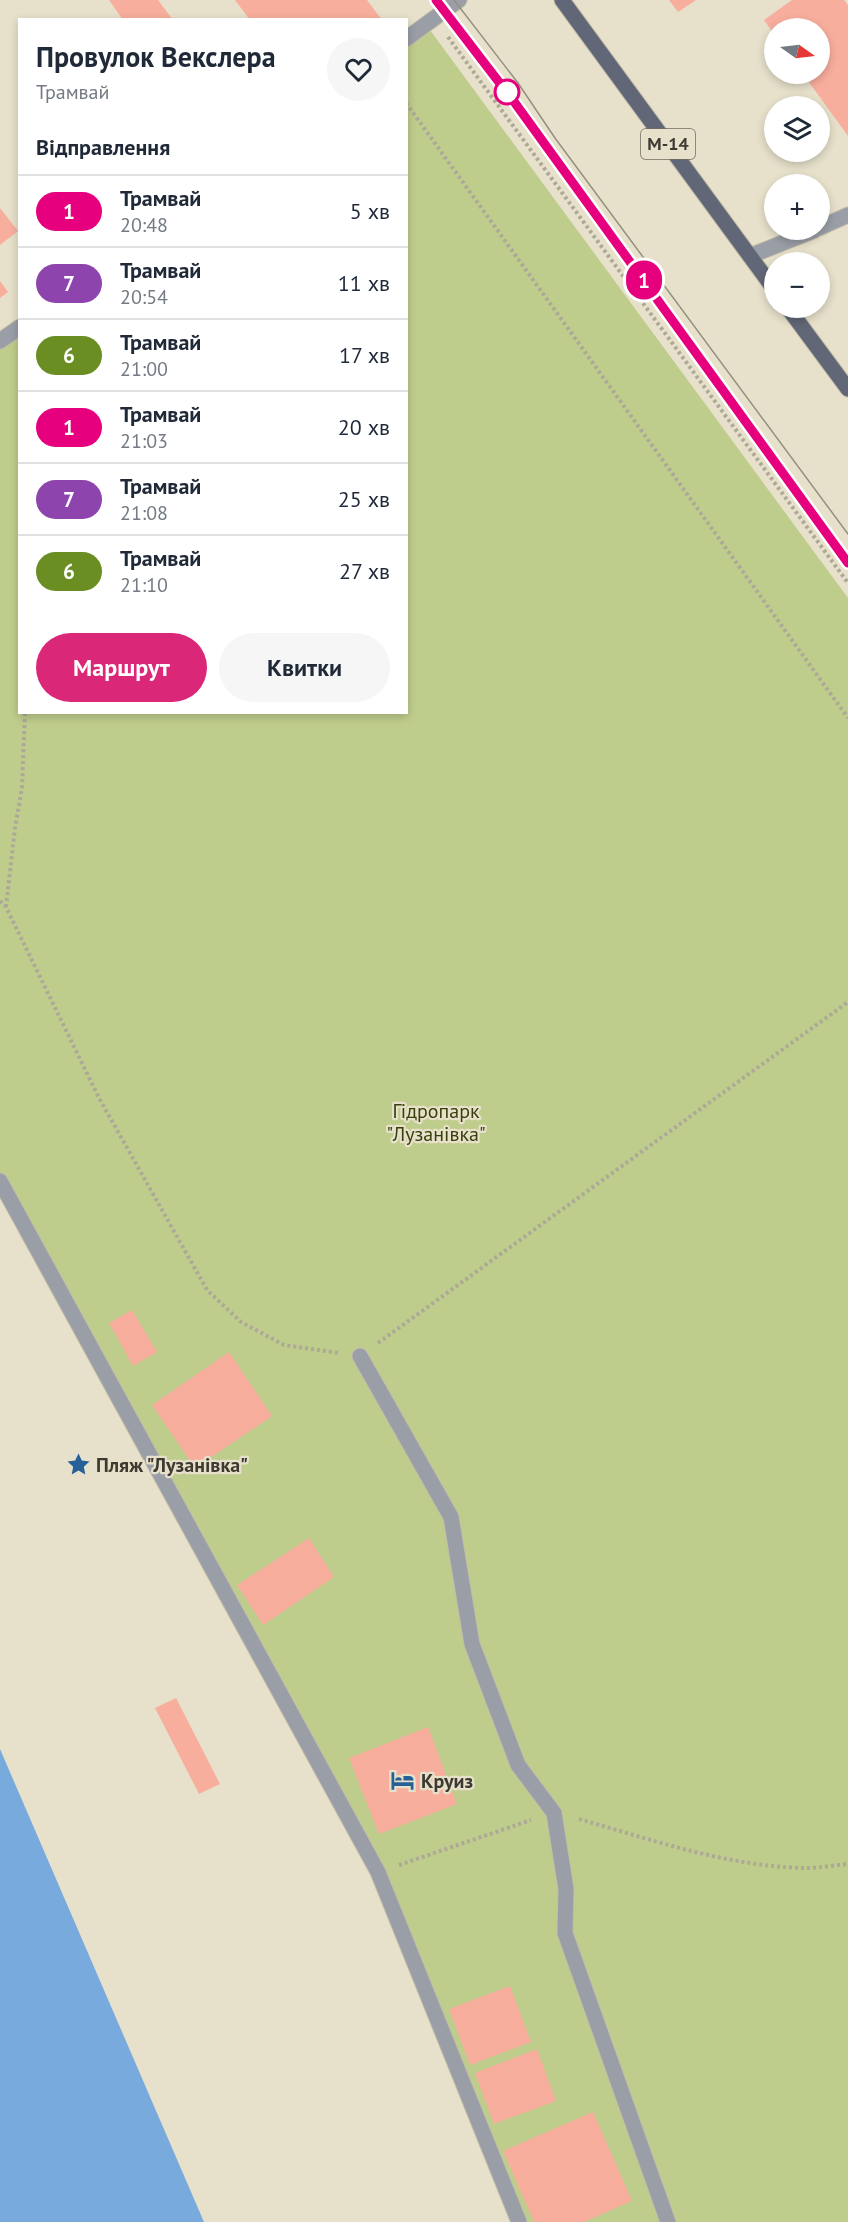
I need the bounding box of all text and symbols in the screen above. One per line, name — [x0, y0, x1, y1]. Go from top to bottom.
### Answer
north arrow — [764, 18, 830, 84]
map controls — [764, 18, 830, 318]
text: Провулок Векслера — [36, 38, 276, 75]
button: heart — [327, 38, 390, 101]
text: Трамвай — [36, 79, 109, 105]
unlabelled marker — [494, 79, 520, 105]
button: layers — [764, 96, 830, 162]
road number: М-14 — [641, 129, 695, 159]
text: Відправлення — [36, 133, 170, 161]
button: + — [764, 174, 830, 240]
text: Трамвай — [120, 184, 201, 212]
text: 5 хв — [350, 197, 390, 225]
text: 1 — [63, 198, 75, 225]
text: 20:48 — [120, 212, 168, 238]
button: − — [764, 252, 830, 318]
text: Трамвай — [120, 256, 201, 284]
line badge: 1 — [624, 260, 664, 300]
text: 1 — [638, 267, 650, 294]
text: 11 хв — [338, 269, 390, 297]
text: 7 — [63, 270, 75, 297]
text: 20:54 — [120, 284, 168, 310]
text: Трамвай — [120, 328, 201, 356]
text: 17 хв — [339, 341, 390, 369]
text: 6 — [63, 342, 75, 369]
text: 21:00 — [120, 356, 168, 382]
text: Трамвай — [120, 400, 201, 428]
text: 20 хв — [338, 413, 390, 441]
text: 1 — [63, 414, 75, 441]
text: 21:03 — [120, 428, 168, 454]
text: Трамвай — [120, 472, 201, 500]
text: 25 хв — [338, 485, 390, 513]
text: 7 — [63, 486, 75, 513]
text: 21:08 — [120, 500, 168, 526]
text: Трамвай — [120, 544, 201, 572]
text: 27 хв — [339, 557, 390, 585]
text: 6 — [63, 558, 75, 585]
text: 21:10 — [120, 572, 168, 598]
button: Маршрут — [36, 633, 207, 702]
button: Квитки — [219, 633, 390, 702]
park label: Гідропарк "Лузанівка" — [386, 1098, 486, 1147]
place icon: Пляж "Лузанівка" — [65, 1452, 91, 1478]
place label: Пляж "Лузанівка" — [96, 1452, 248, 1478]
hotel icon: Круиз — [390, 1768, 416, 1794]
place label: Круиз — [421, 1768, 473, 1794]

